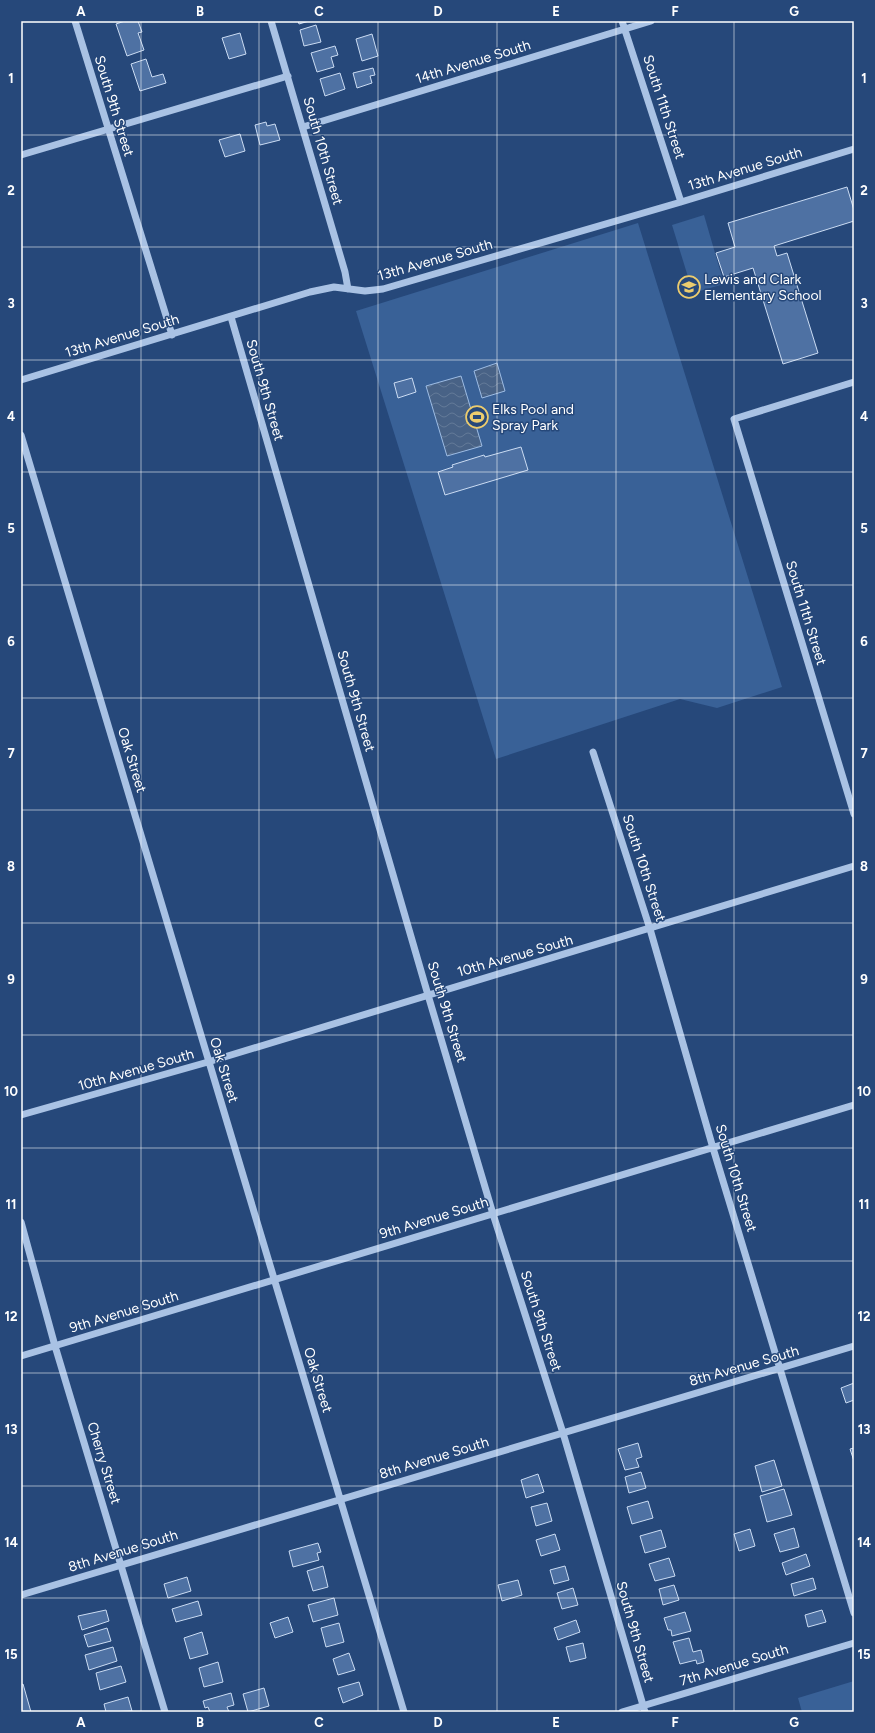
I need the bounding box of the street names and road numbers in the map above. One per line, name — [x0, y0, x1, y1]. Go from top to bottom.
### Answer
street label: 14th Avenue South — [413, 36, 533, 88]
street label: South 9th Street — [91, 53, 137, 159]
street label: South 11th Street — [639, 53, 689, 161]
street label: South 10th Street — [299, 95, 347, 207]
street label: 13th Avenue South — [686, 144, 804, 194]
street label: 13th Avenue South — [376, 235, 494, 284]
street label: 13th Avenue South — [63, 311, 181, 361]
street label: South 9th Street — [242, 337, 288, 443]
street label: South 11th Street — [782, 559, 830, 667]
street label: South 9th Street — [333, 648, 379, 754]
street label: Oak Street — [114, 725, 150, 795]
street label: South 10th Street — [619, 812, 669, 924]
street label: 10th Avenue South — [455, 931, 575, 981]
street label: South 9th Street — [424, 959, 470, 1065]
street label: Oak Street — [206, 1035, 242, 1105]
street label: 10th Avenue South — [76, 1045, 196, 1095]
street label: South 10th Street — [712, 1122, 760, 1234]
street label: 9th Avenue South — [378, 1193, 491, 1243]
street label: South 9th Street — [517, 1269, 565, 1373]
street label: 9th Avenue South — [68, 1287, 181, 1337]
street label: 8th Avenue South — [687, 1342, 801, 1390]
street label: Oak Street — [300, 1345, 336, 1415]
street label: Cherry Street — [83, 1420, 125, 1506]
street label: 8th Avenue South — [377, 1433, 491, 1483]
street label: 8th Avenue South — [66, 1526, 180, 1576]
street label: South 9th Street — [612, 1579, 658, 1685]
street label: 7th Avenue South — [678, 1640, 790, 1690]

